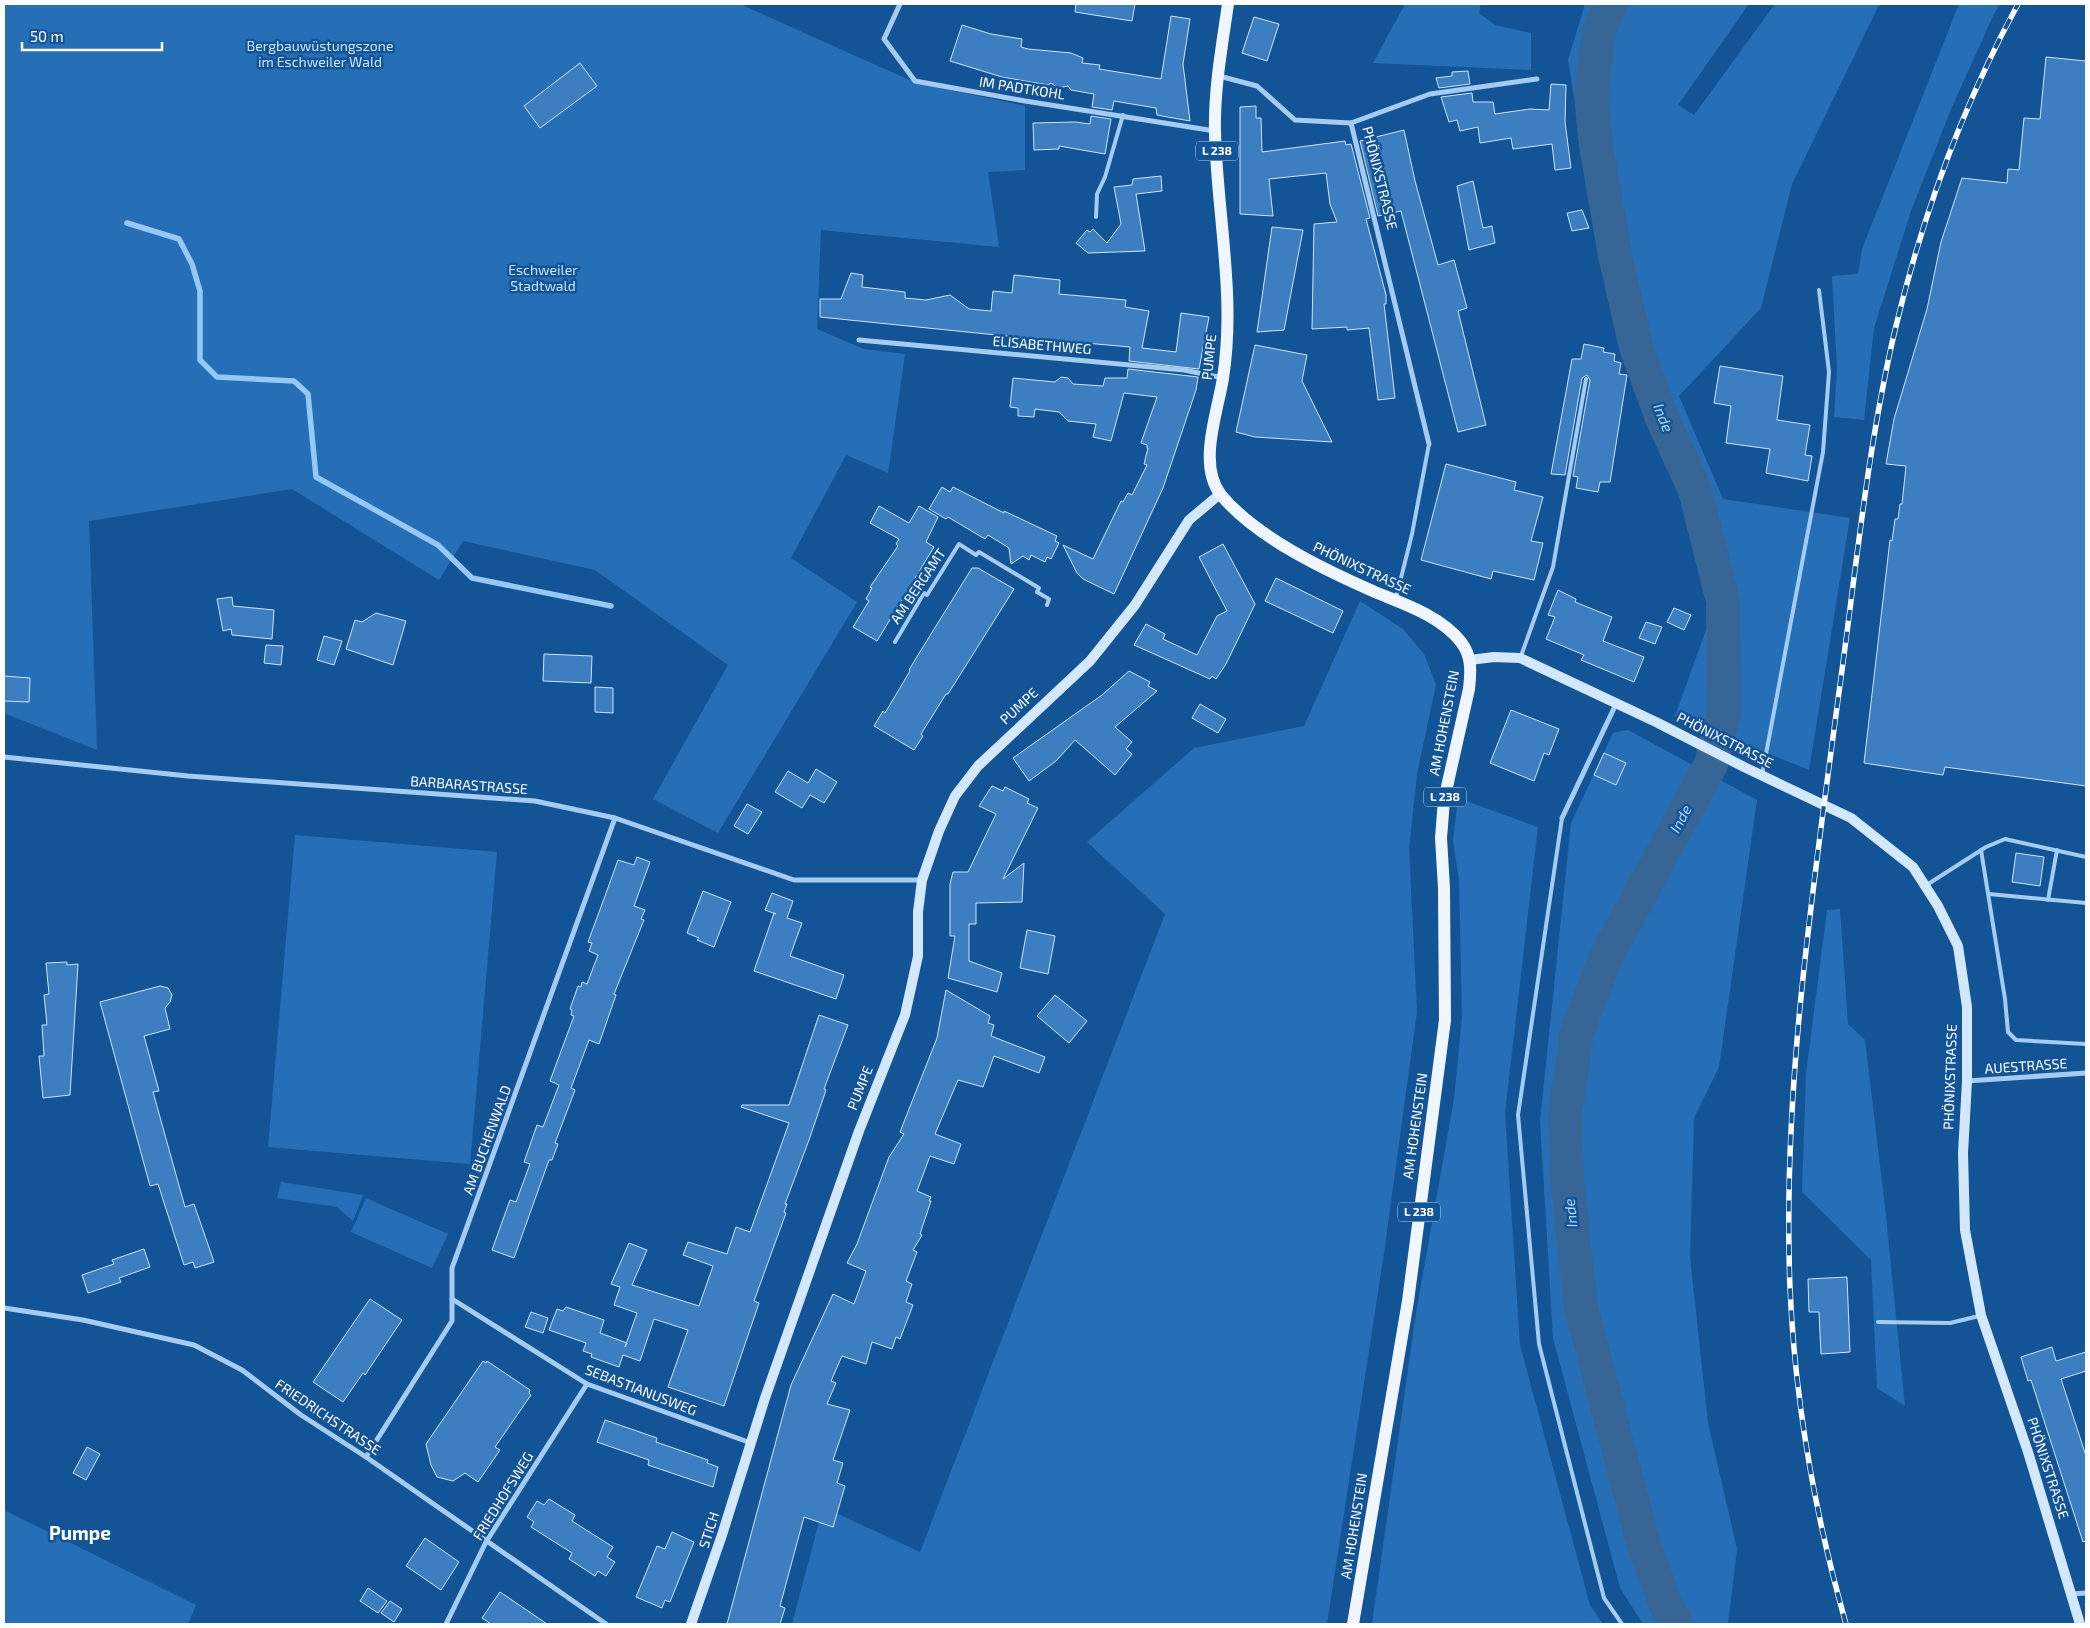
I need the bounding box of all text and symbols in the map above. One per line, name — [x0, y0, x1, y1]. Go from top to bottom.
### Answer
scale bar — [22, 20, 162, 52]
text: 50 m — [30, 27, 64, 45]
park label: Bergbauwüstungszone im Eschweiler Wald — [247, 37, 393, 70]
street label: IM PADTKOHL — [978, 72, 1066, 103]
street label: PHÖNIXSTRASSE — [1359, 124, 1402, 231]
road number: L 238 — [1196, 142, 1238, 160]
park label: Eschweiler Stadtwald — [508, 261, 578, 294]
street label: ELISABETHWEG — [992, 332, 1092, 357]
street label: PUMPE — [1198, 333, 1219, 381]
water label: Inde — [1650, 401, 1678, 435]
street label: PHÖNIXSTRASSE — [1311, 537, 1414, 598]
street label: AM BERGAMT — [886, 545, 949, 627]
street label: AM HOHENSTEIN — [1425, 669, 1462, 777]
street label: PUMPE — [996, 684, 1041, 728]
street label: PHÖNIXSTRASSE — [1674, 708, 1776, 771]
street label: BARBARASTRASSE — [410, 772, 528, 797]
road number: L 238 — [1424, 788, 1466, 806]
water label: Inde — [1665, 801, 1695, 836]
street label: PHÖNIXSTRASSE — [1939, 1024, 1960, 1130]
street label: AUESTRASSE — [1984, 1054, 2068, 1077]
street label: PUMPE — [843, 1063, 876, 1112]
street label: AM HOHENSTEIN — [1399, 1072, 1430, 1180]
street label: AM BUCHENWALD — [459, 1083, 514, 1197]
water label: Inde — [1560, 1198, 1580, 1229]
road number: L 238 — [1398, 1202, 1440, 1222]
street label: SEBASTIANUSWEG — [583, 1360, 699, 1419]
street label: FRIEDRICHSTRASSE — [272, 1375, 384, 1458]
street label: PHÖNIXSTRASSE — [2024, 1415, 2073, 1521]
street label: FRIEDHOFSWEG — [469, 1448, 537, 1543]
street label: AM HOHENSTEIN — [1337, 1472, 1370, 1580]
street label: STICH — [695, 1510, 722, 1550]
district label: Pumpe — [49, 1521, 111, 1544]

